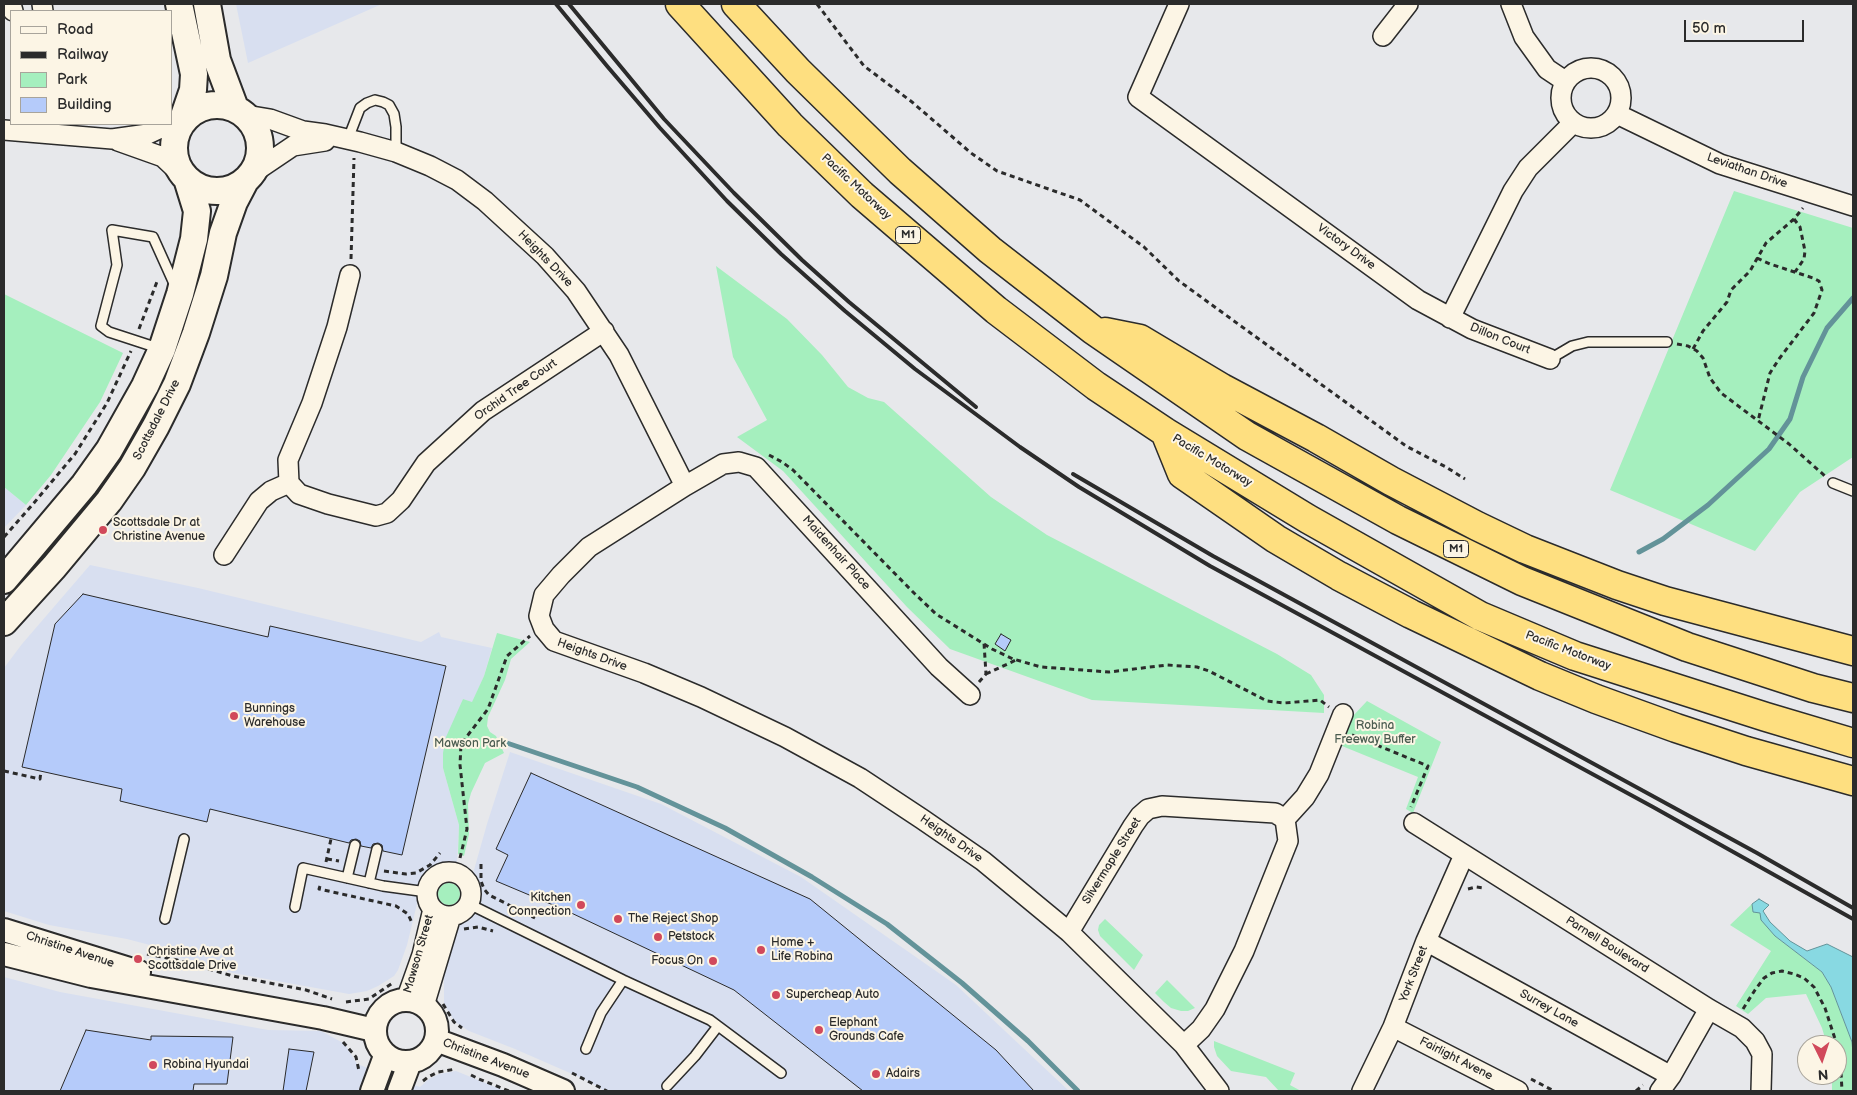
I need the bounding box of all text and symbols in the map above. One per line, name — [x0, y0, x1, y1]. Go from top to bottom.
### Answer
legend — [10, 10, 172, 125]
scale bar — [1687, 10, 1807, 42]
text: 50 m — [1692, 19, 1726, 38]
text: Road — [57, 20, 93, 39]
text: Railway — [57, 45, 108, 64]
text: Park — [57, 70, 87, 89]
text: Building — [57, 95, 112, 114]
street label: Leviathan Drive — [1705, 150, 1789, 192]
street label: Pacific Motorway — [818, 151, 894, 223]
street label: Victory Drive — [1314, 221, 1378, 273]
road number: M1 — [896, 226, 920, 244]
street label: Heights Drive — [514, 228, 576, 290]
street label: Dillon Court — [1468, 320, 1532, 358]
street label: Orchid Tree Court — [472, 356, 560, 424]
street label: Scottsdale Drive — [131, 377, 183, 463]
street label: Pacific Motorway — [1170, 432, 1254, 490]
street label: Maidenhair Place — [799, 513, 873, 593]
place label: Scottsdale Dr at Christine Avenue — [113, 516, 205, 544]
marker: Scottsdale Dr at Christine Avenue — [97, 524, 109, 536]
road number: M1 — [1444, 540, 1468, 558]
street label: Pacific Motorway — [1523, 628, 1613, 674]
street label: Heights Drive — [555, 636, 629, 674]
place label: Bunnings Warehouse — [244, 702, 305, 730]
marker: Bunnings Warehouse — [228, 710, 240, 722]
park label: Robina Freeway Buffer — [1334, 719, 1416, 747]
park label: Mawson Park — [434, 737, 506, 751]
street label: Heights Drive — [917, 812, 985, 866]
street label: Silvermaple Street — [1080, 815, 1144, 907]
place label: Kitchen Connection — [509, 891, 571, 919]
marker: Kitchen Connection — [575, 899, 587, 911]
place label: The Reject Shop — [628, 912, 718, 926]
street label: Mawson Street — [401, 913, 437, 995]
marker: The Reject Shop — [612, 913, 624, 925]
street label: Parnell Boulevard — [1563, 914, 1651, 976]
street label: Christine Avenue — [24, 929, 116, 971]
place label: Petstock — [668, 930, 714, 944]
marker: Petstock — [652, 931, 664, 943]
place label: Home + Life Robina — [771, 936, 833, 964]
marker: Home + Life Robina — [755, 944, 767, 956]
street label: York Street — [1397, 944, 1431, 1004]
place label: Christine Ave at Scottsdale Drive — [148, 945, 236, 973]
marker: Christine Ave at Scottsdale Drive — [132, 953, 144, 965]
place label: Focus On — [651, 954, 703, 968]
marker: Focus On — [707, 955, 719, 967]
street label: Surrey Lane — [1517, 987, 1581, 1031]
place label: Supercheap Auto — [786, 988, 879, 1002]
marker: Supercheap Auto — [770, 989, 782, 1001]
place label: Elephant Grounds Cafe — [829, 1016, 904, 1044]
marker: Elephant Grounds Cafe — [813, 1024, 825, 1036]
street label: Fairlight Avene — [1417, 1034, 1495, 1084]
north arrow — [1797, 1035, 1847, 1085]
street label: Christine Avenue — [440, 1036, 532, 1082]
place label: Robina Hyundai — [163, 1058, 249, 1072]
marker: Robina Hyundai — [147, 1059, 159, 1071]
text: N — [1817, 1066, 1829, 1083]
place label: Adairs — [886, 1067, 920, 1081]
marker: Adairs — [870, 1068, 882, 1080]

